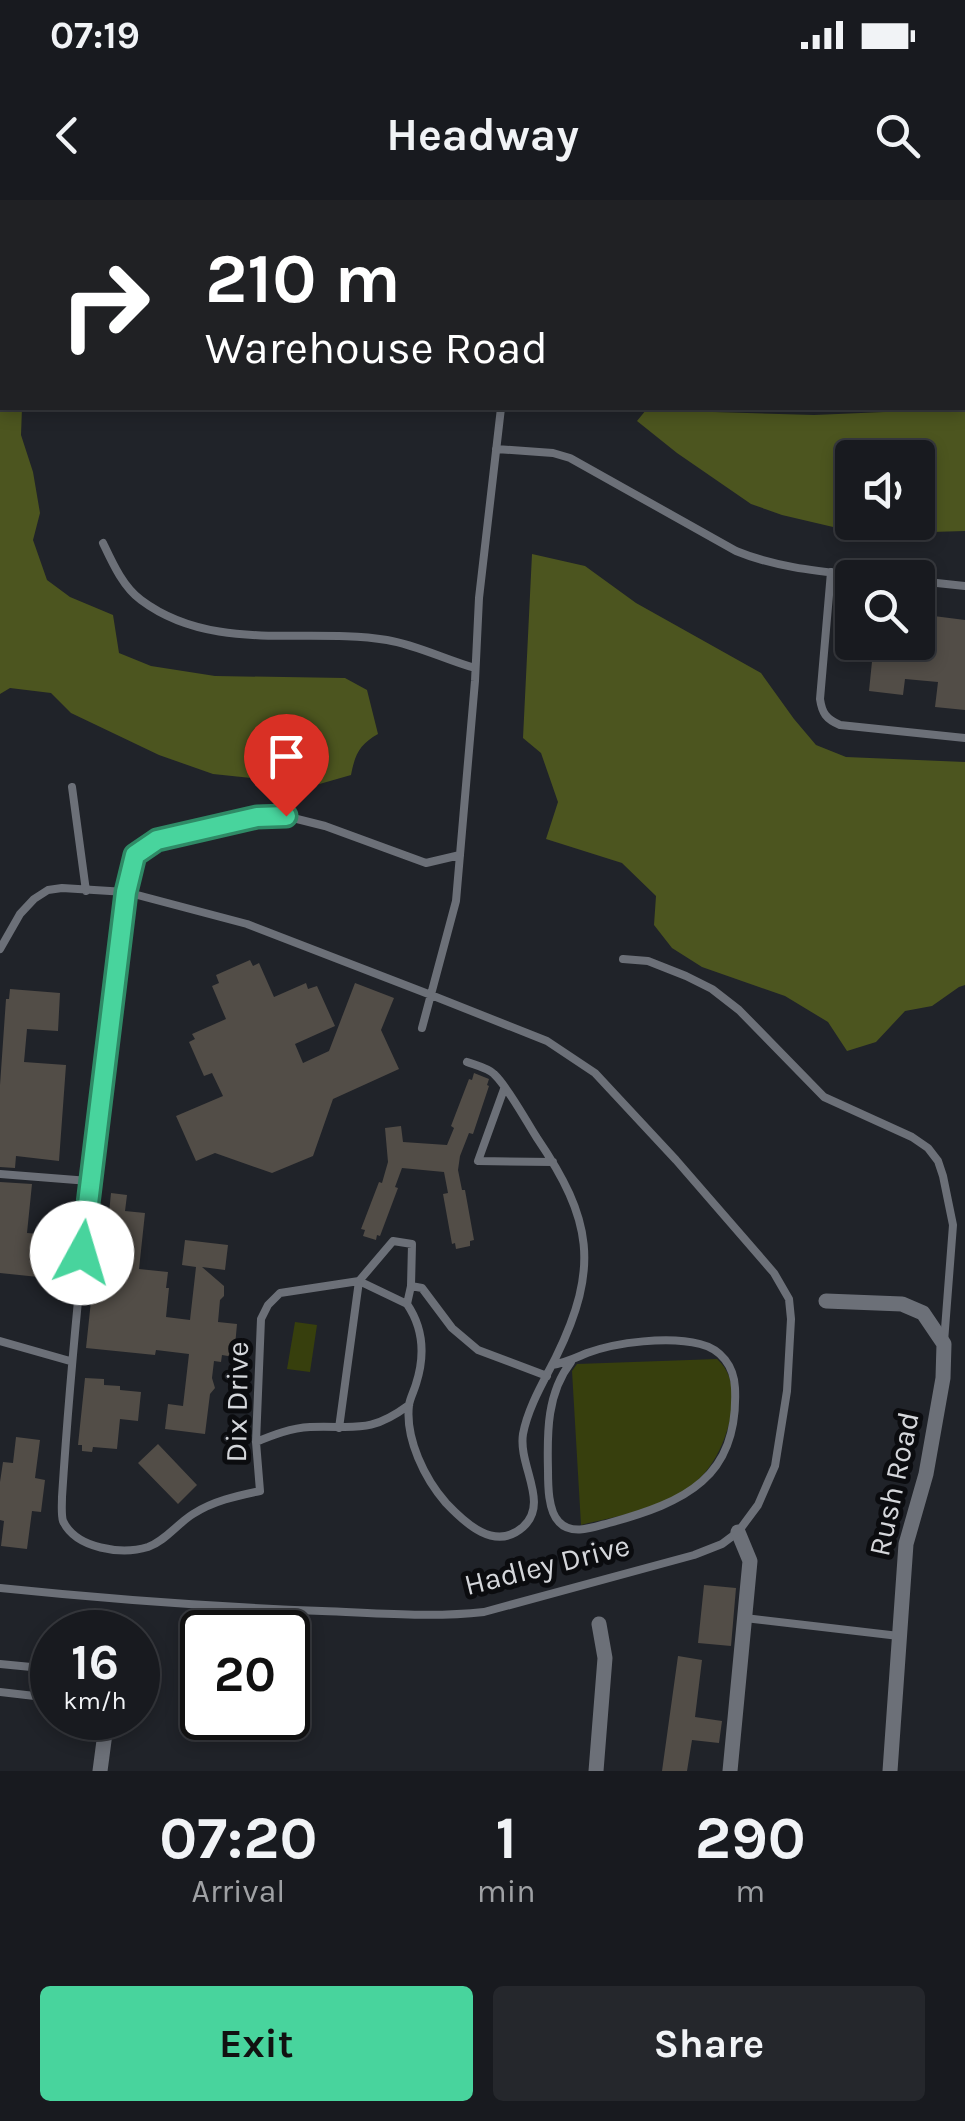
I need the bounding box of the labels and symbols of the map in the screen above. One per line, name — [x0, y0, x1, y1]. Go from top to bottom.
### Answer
pin — [244, 714, 329, 817]
position arrow — [30, 1201, 134, 1305]
street label: Dix Drive — [218, 1341, 256, 1463]
street label: Rush Road — [861, 1409, 927, 1559]
street label: Hadley Drive — [461, 1527, 633, 1603]
speed limit sign: 20 — [180, 1610, 310, 1740]

